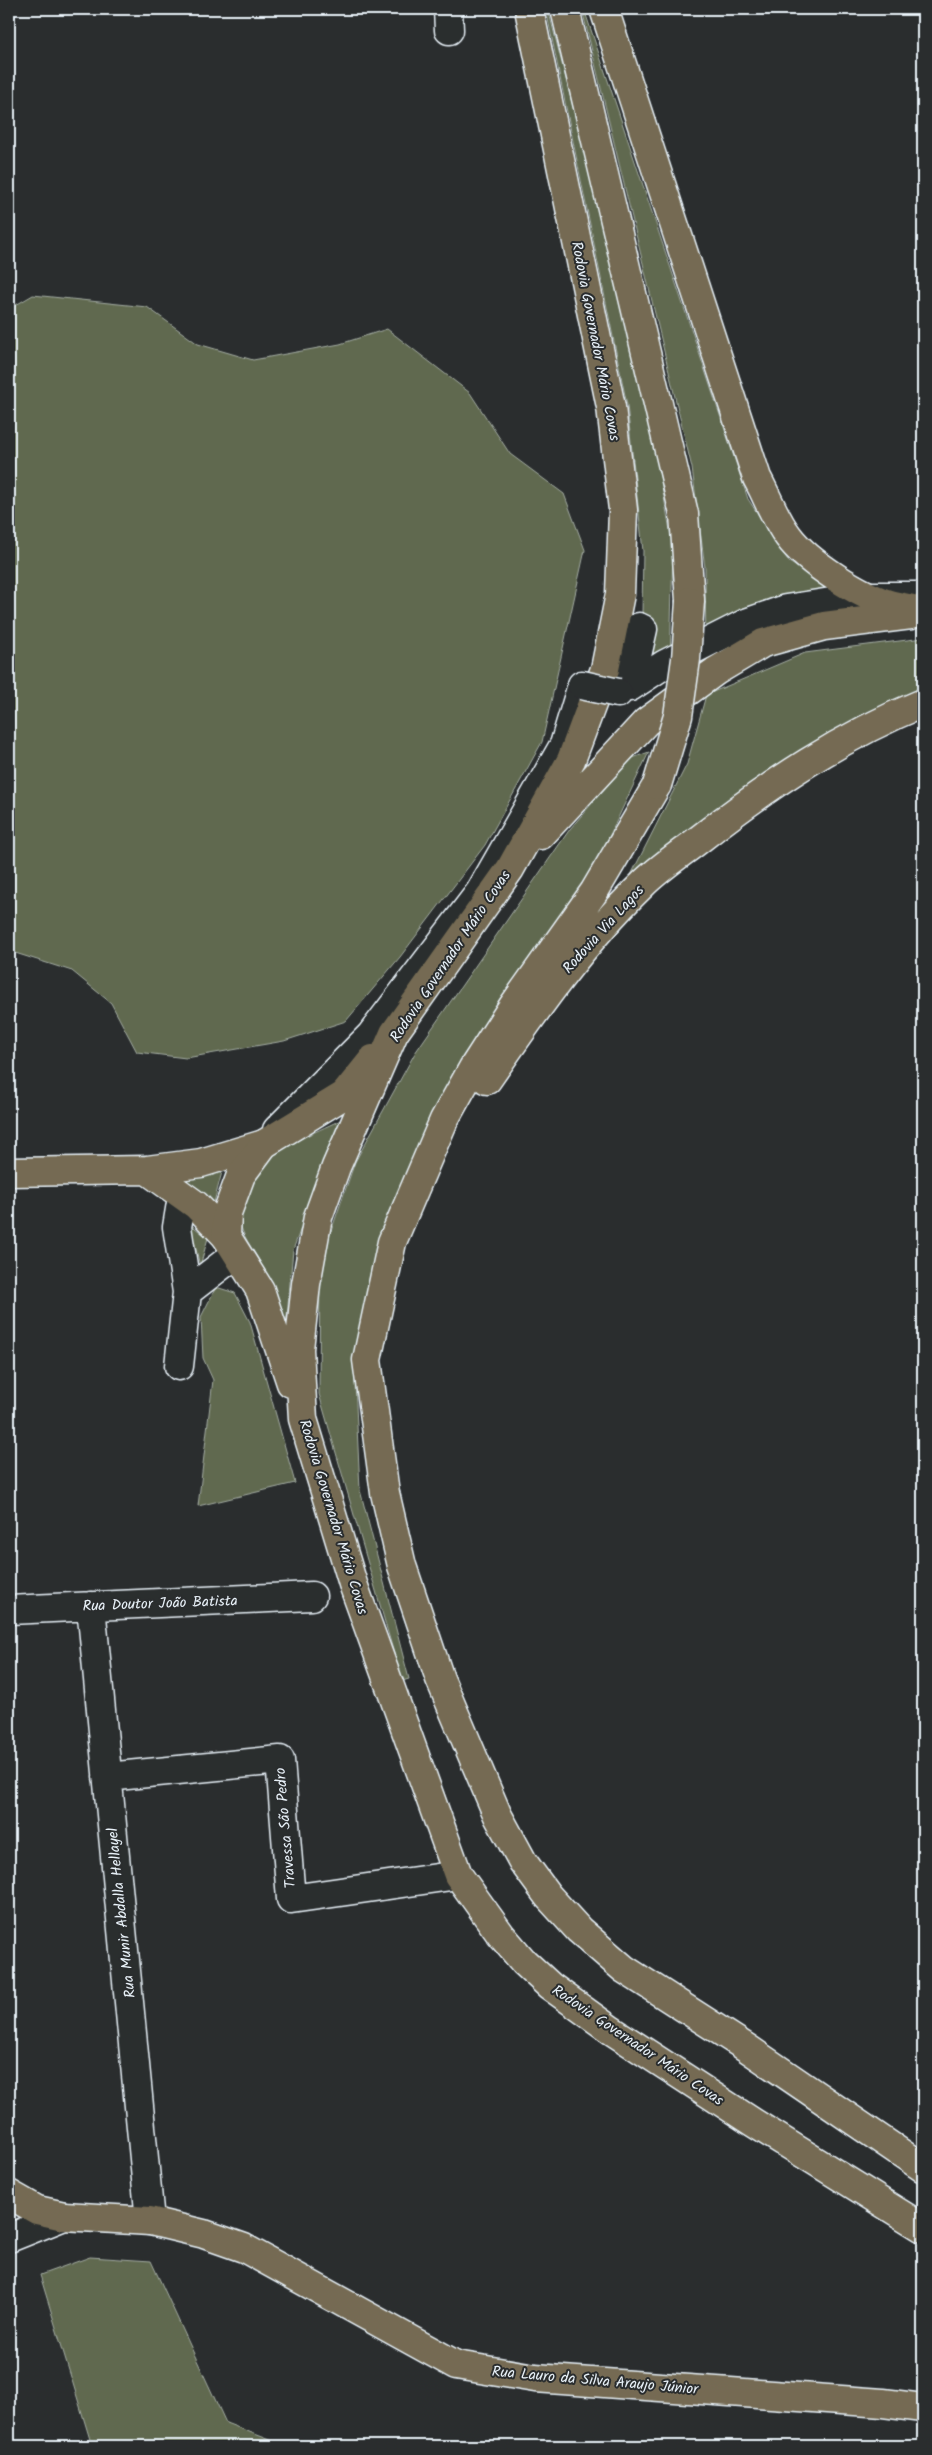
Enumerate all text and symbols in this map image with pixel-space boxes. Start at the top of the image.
street label: Rodovia Governador Mário Covas [564,239,626,444]
street label: Rodovia Governador Mário Covas [384,865,518,1047]
street label: Rodovia Via Lagos [557,879,651,980]
street label: Rodovia Governador Mário Covas [292,1417,374,1618]
street label: Rua Doutor João Batista [82,1589,238,1619]
street label: Travessa São Pedro [269,1766,303,1889]
street label: Rua Munir Abdalla Hellayel [101,1826,143,1999]
street label: Rodovia Governador Mário Covas [547,1979,729,2113]
street label: Rua Lauro da Silva Araujo Júnior [491,2360,700,2402]

